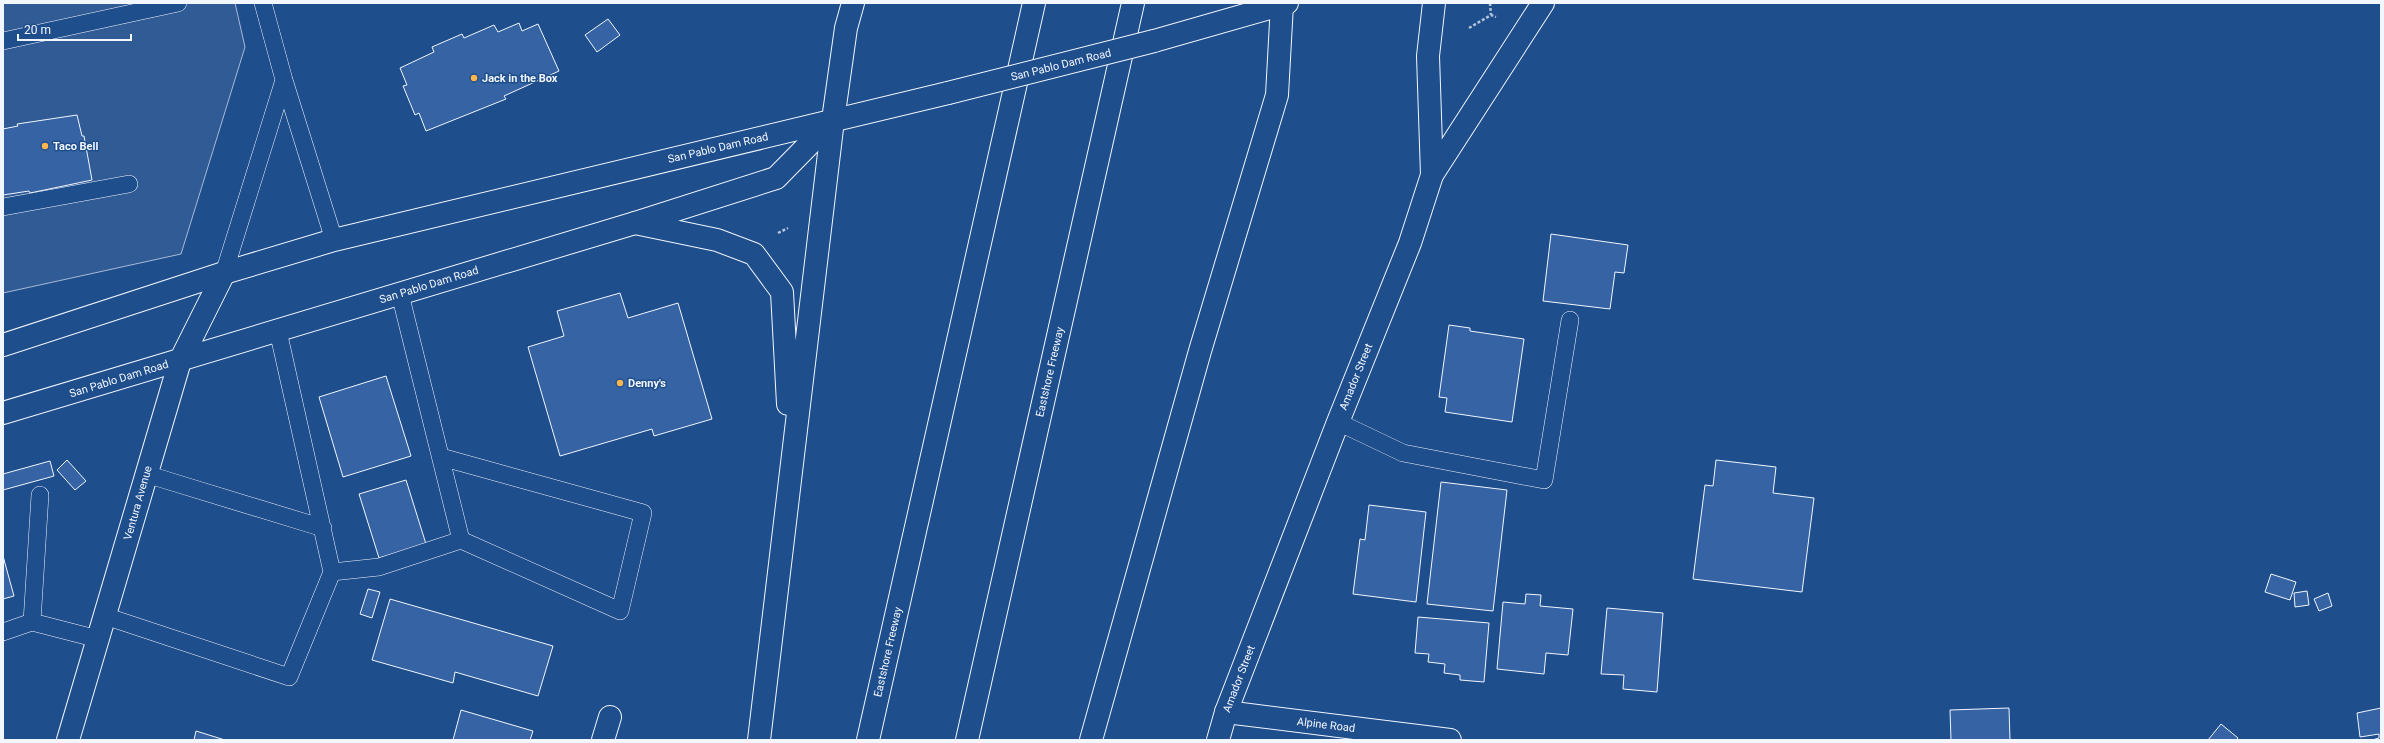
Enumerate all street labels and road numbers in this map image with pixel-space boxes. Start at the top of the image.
street label: San Pablo Dam Road [1010,46,1112,84]
street label: San Pablo Dam Road [666,130,770,166]
street label: San Pablo Dam Road [378,264,480,306]
street label: Eastshore Freeway [1033,325,1067,418]
street label: Amador Street [1337,341,1375,412]
street label: San Pablo Dam Road [68,358,170,400]
street label: Ventura Avenue [121,464,155,542]
street label: Eastshore Freeway [871,605,905,698]
street label: Amador Street [1220,643,1258,714]
street label: Alpine Road [1296,715,1356,735]

